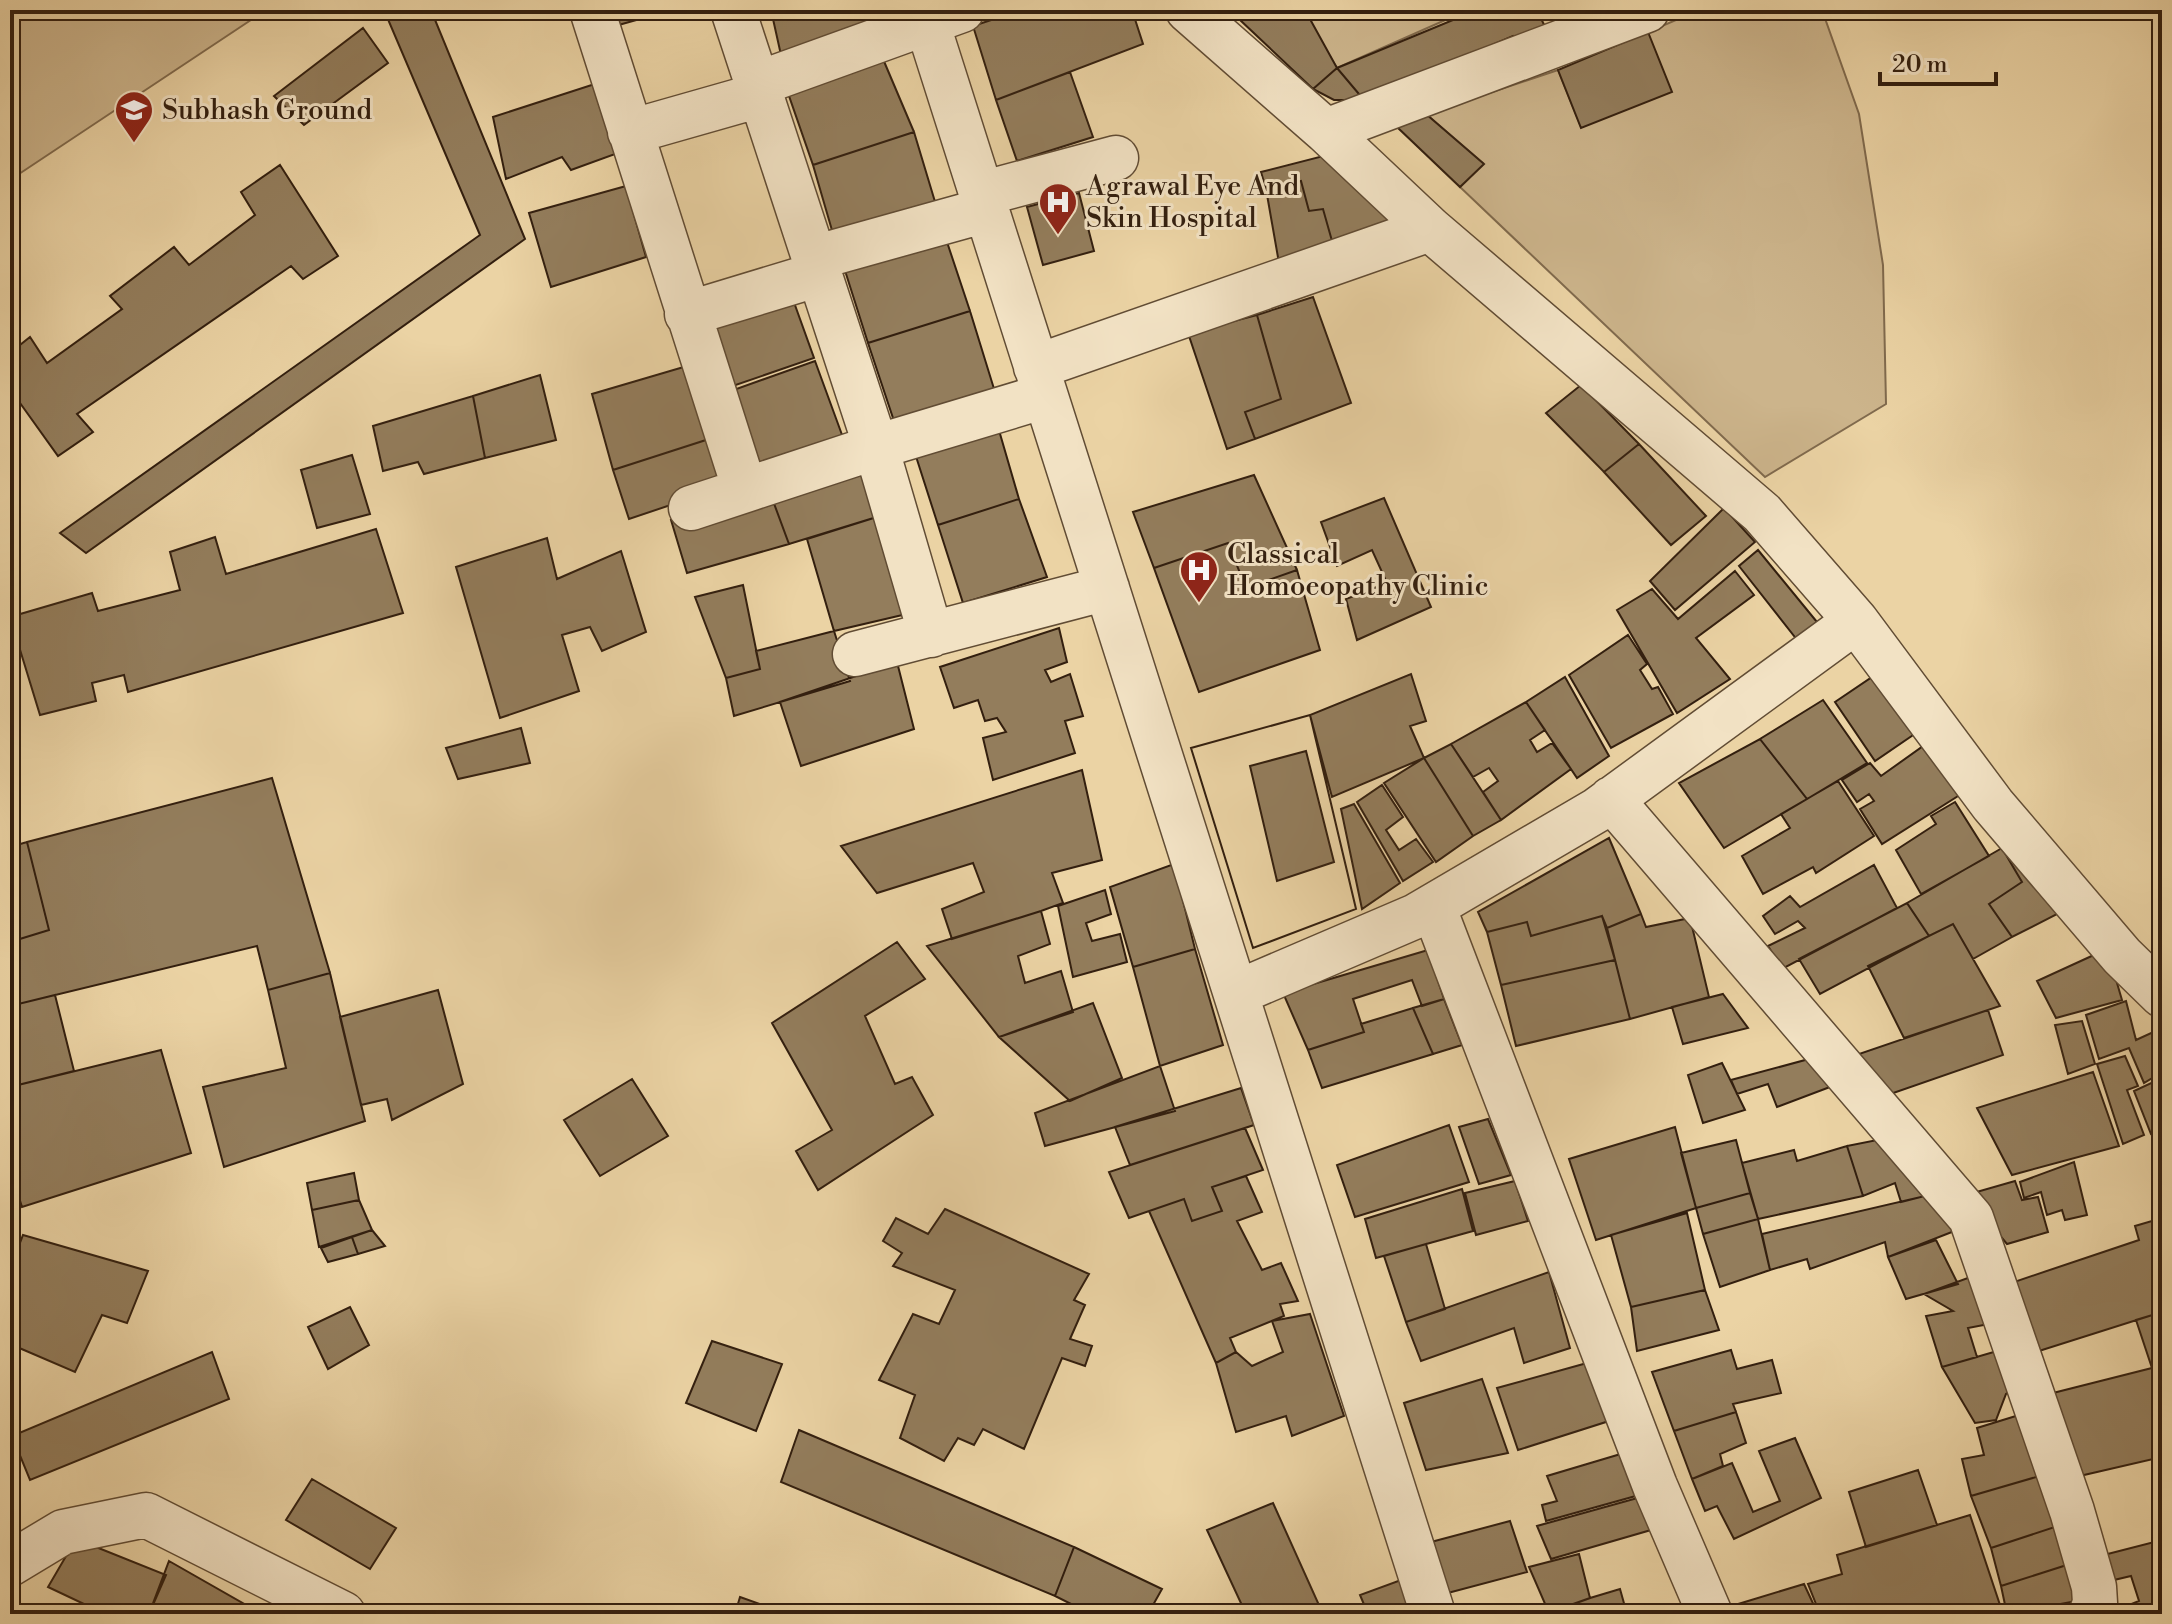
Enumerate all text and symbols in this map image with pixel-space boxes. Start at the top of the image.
scale bar [1880,36,1996,86]
text: 20 m [1892,50,1948,80]
school or university icon: Subhash Ground [113,89,155,144]
place label: Subhash Ground [162,93,372,128]
place label: Agrawal Eye And Skin Hospital [1085,169,1299,236]
hospital icon: Agrawal Eye And Skin Hospital [1037,181,1079,236]
place label: Classical Homoeopathy Clinic [1227,537,1489,604]
hospital icon: Classical Homoeopathy Clinic [1178,549,1220,604]

